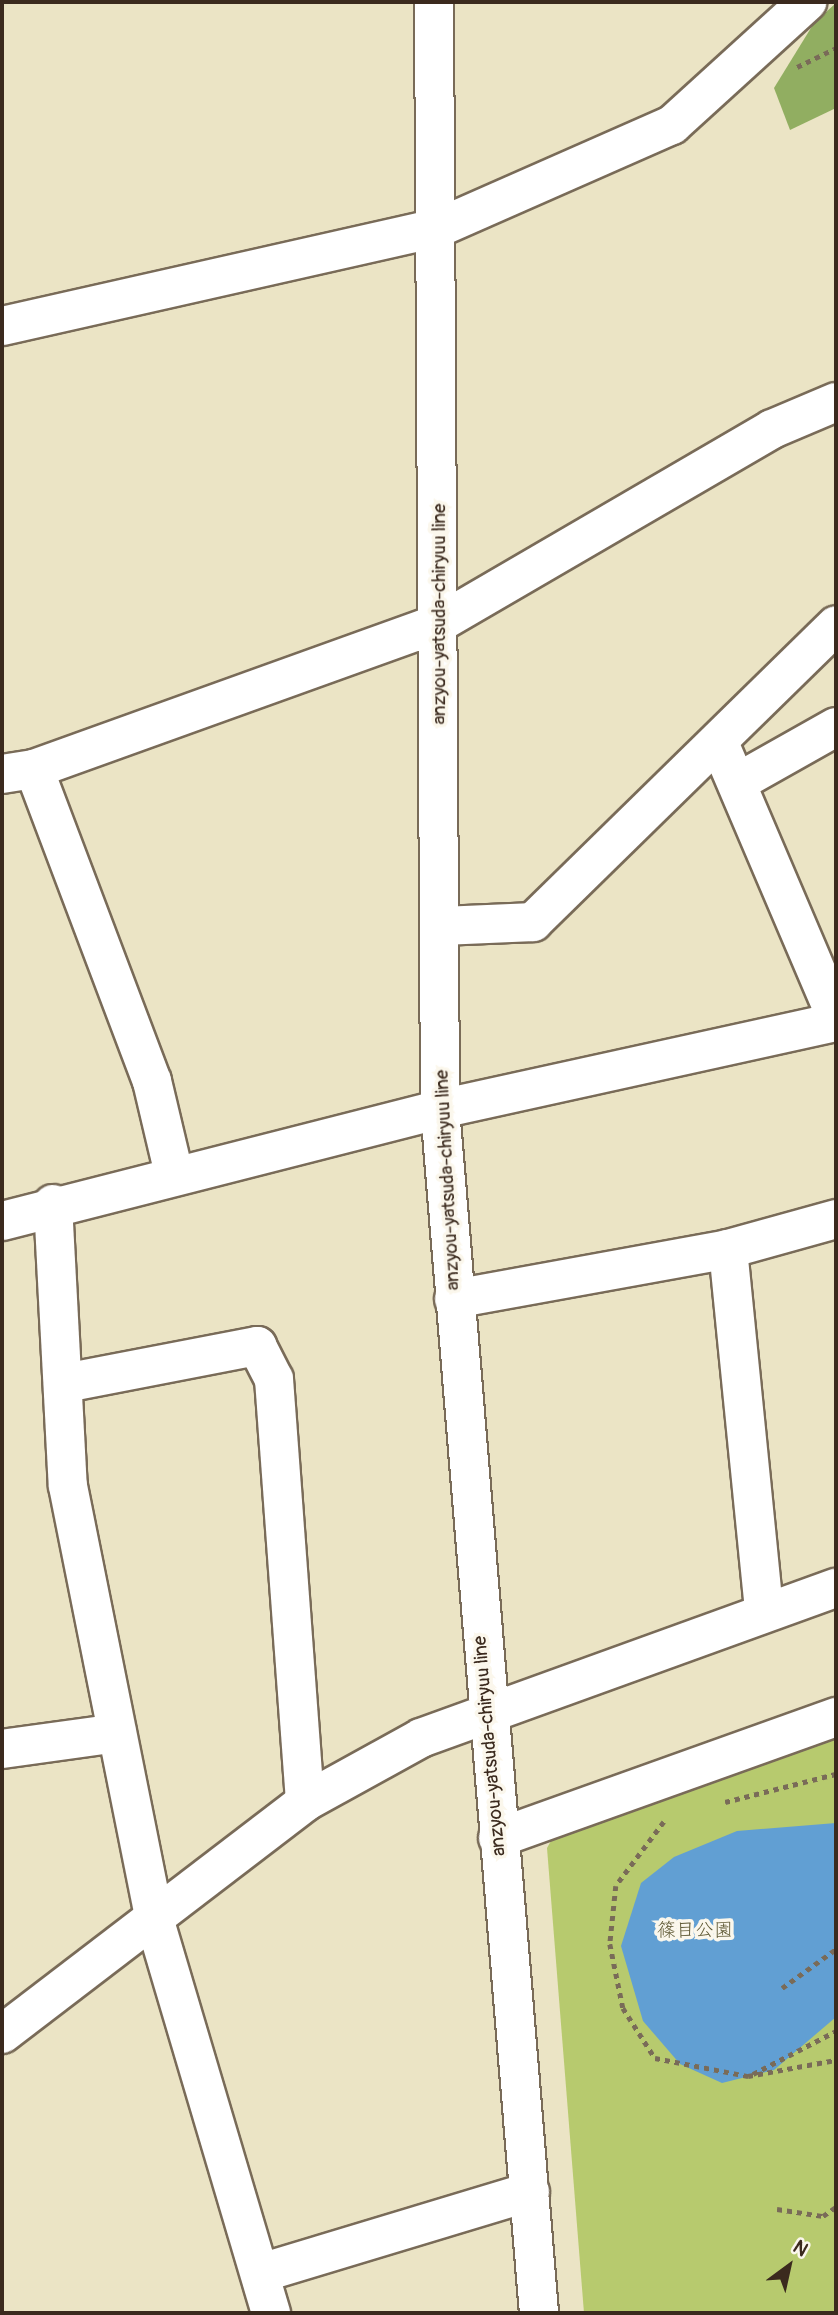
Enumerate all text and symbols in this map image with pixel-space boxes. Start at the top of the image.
street label: anzyou-yatsuda-chiryuu line [429,504,451,724]
street label: anzyou-yatsuda-chiryuu line [431,1069,465,1291]
street label: anzyou-yatsuda-chiryuu line [469,1635,511,1857]
park label: 篠目公園 [657,1920,733,1942]
north arrow [754,2231,824,2301]
text: N [789,2235,812,2262]

